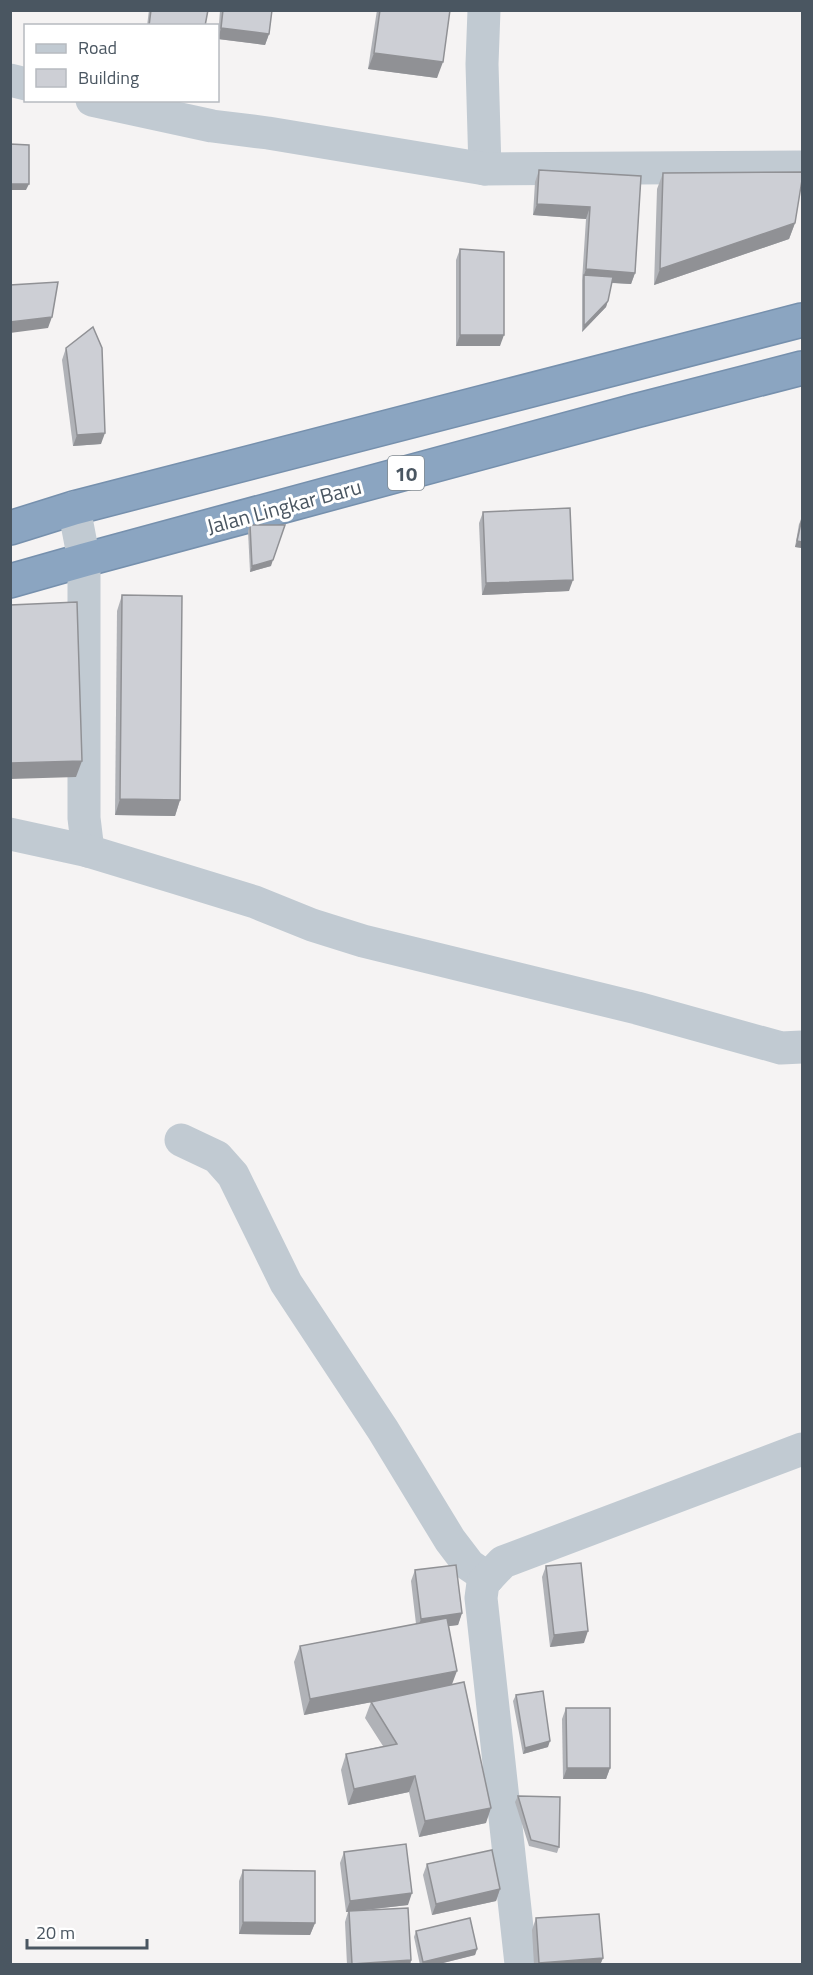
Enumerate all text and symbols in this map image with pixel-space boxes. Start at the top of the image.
legend [24,24,219,102]
text: Road [78,34,117,61]
text: Building [78,64,139,91]
road number: 10 [388,456,424,490]
street label: Jalan Lingkar Baru [203,470,365,542]
scale bar [27,1912,147,1950]
text: 20 m [36,1919,75,1946]

